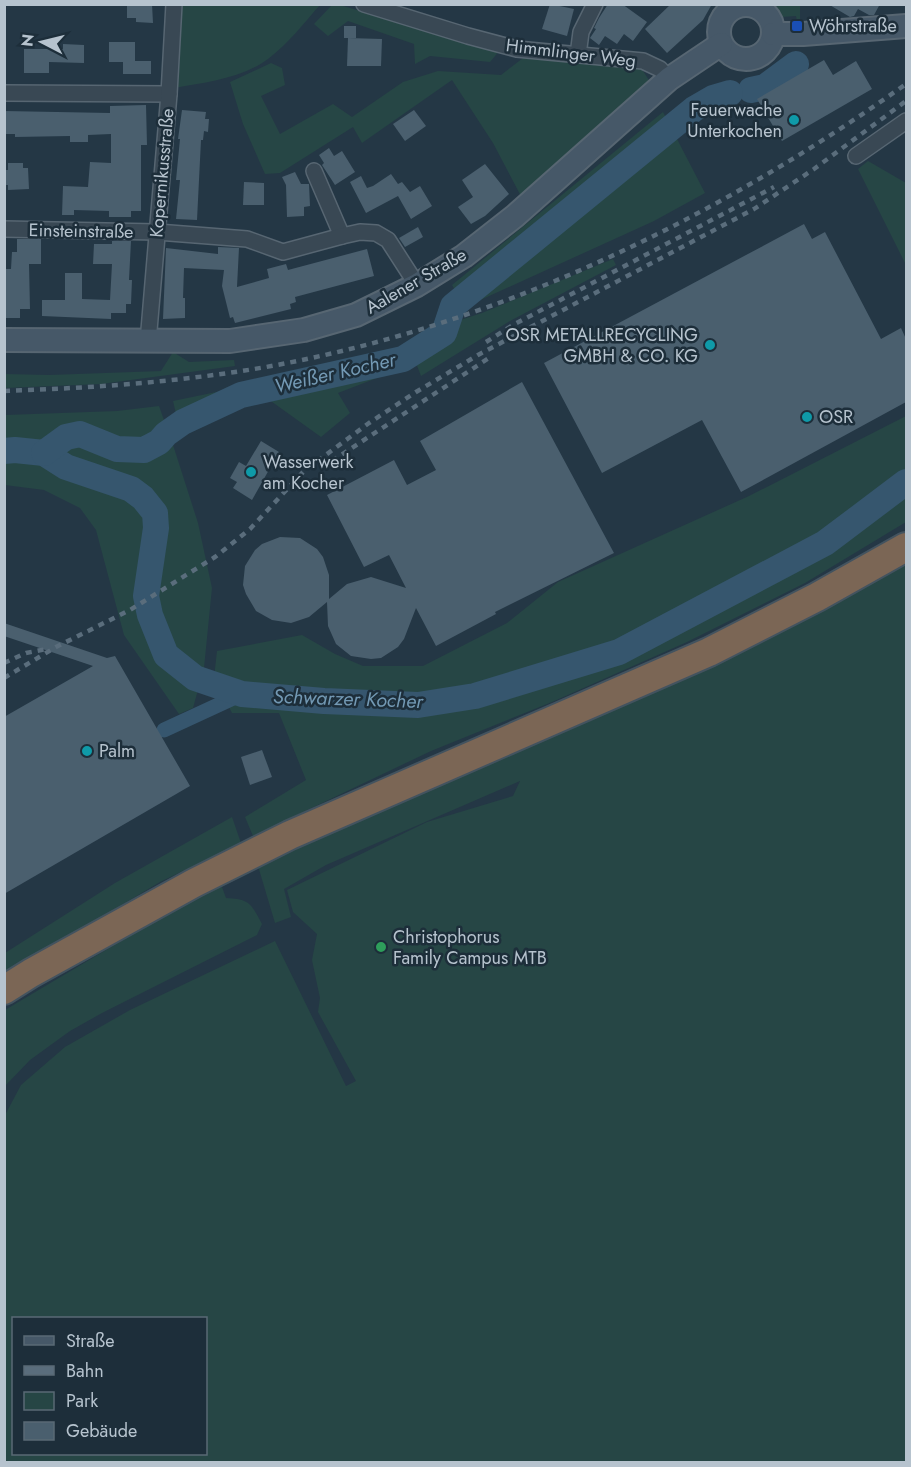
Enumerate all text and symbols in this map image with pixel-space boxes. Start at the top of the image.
north arrow [12,12,72,72]
place label: Wöhrstraße [809,13,897,39]
marker: Wöhrstraße [790,19,804,33]
street label: Himmlinger Weg [504,32,638,74]
text: N [15,33,40,48]
place label: Feuerwache Unterkochen [687,97,782,144]
street label: Kopernikusstraße [143,107,181,239]
marker: Feuerwache Unterkochen [787,113,801,127]
street label: Einsteinstraße [28,217,134,245]
street label: Aalener Straße [361,242,471,320]
place label: OSR METALLRECYCLING GMBH & CO. KG [506,322,698,369]
marker: OSR METALLRECYCLING GMBH & CO. KG [703,338,717,352]
water label: Weißer Kocher [271,345,400,401]
place label: OSR [819,404,853,430]
marker: OSR [800,410,814,424]
place label: Wasserwerk am Kocher [263,449,354,496]
marker: Wasserwerk am Kocher [244,465,258,479]
water label: Schwarzer Kocher [273,682,425,716]
place label: Palm [99,738,135,764]
marker: Palm [80,744,94,758]
place label: Christophorus Family Campus MTB [393,924,547,971]
marker: Christophorus Family Campus MTB [374,940,388,954]
legend [12,1317,207,1455]
text: Straße [66,1328,114,1354]
text: Bahn [66,1358,104,1384]
text: Park [66,1388,98,1414]
text: Gebäude [66,1418,137,1444]

